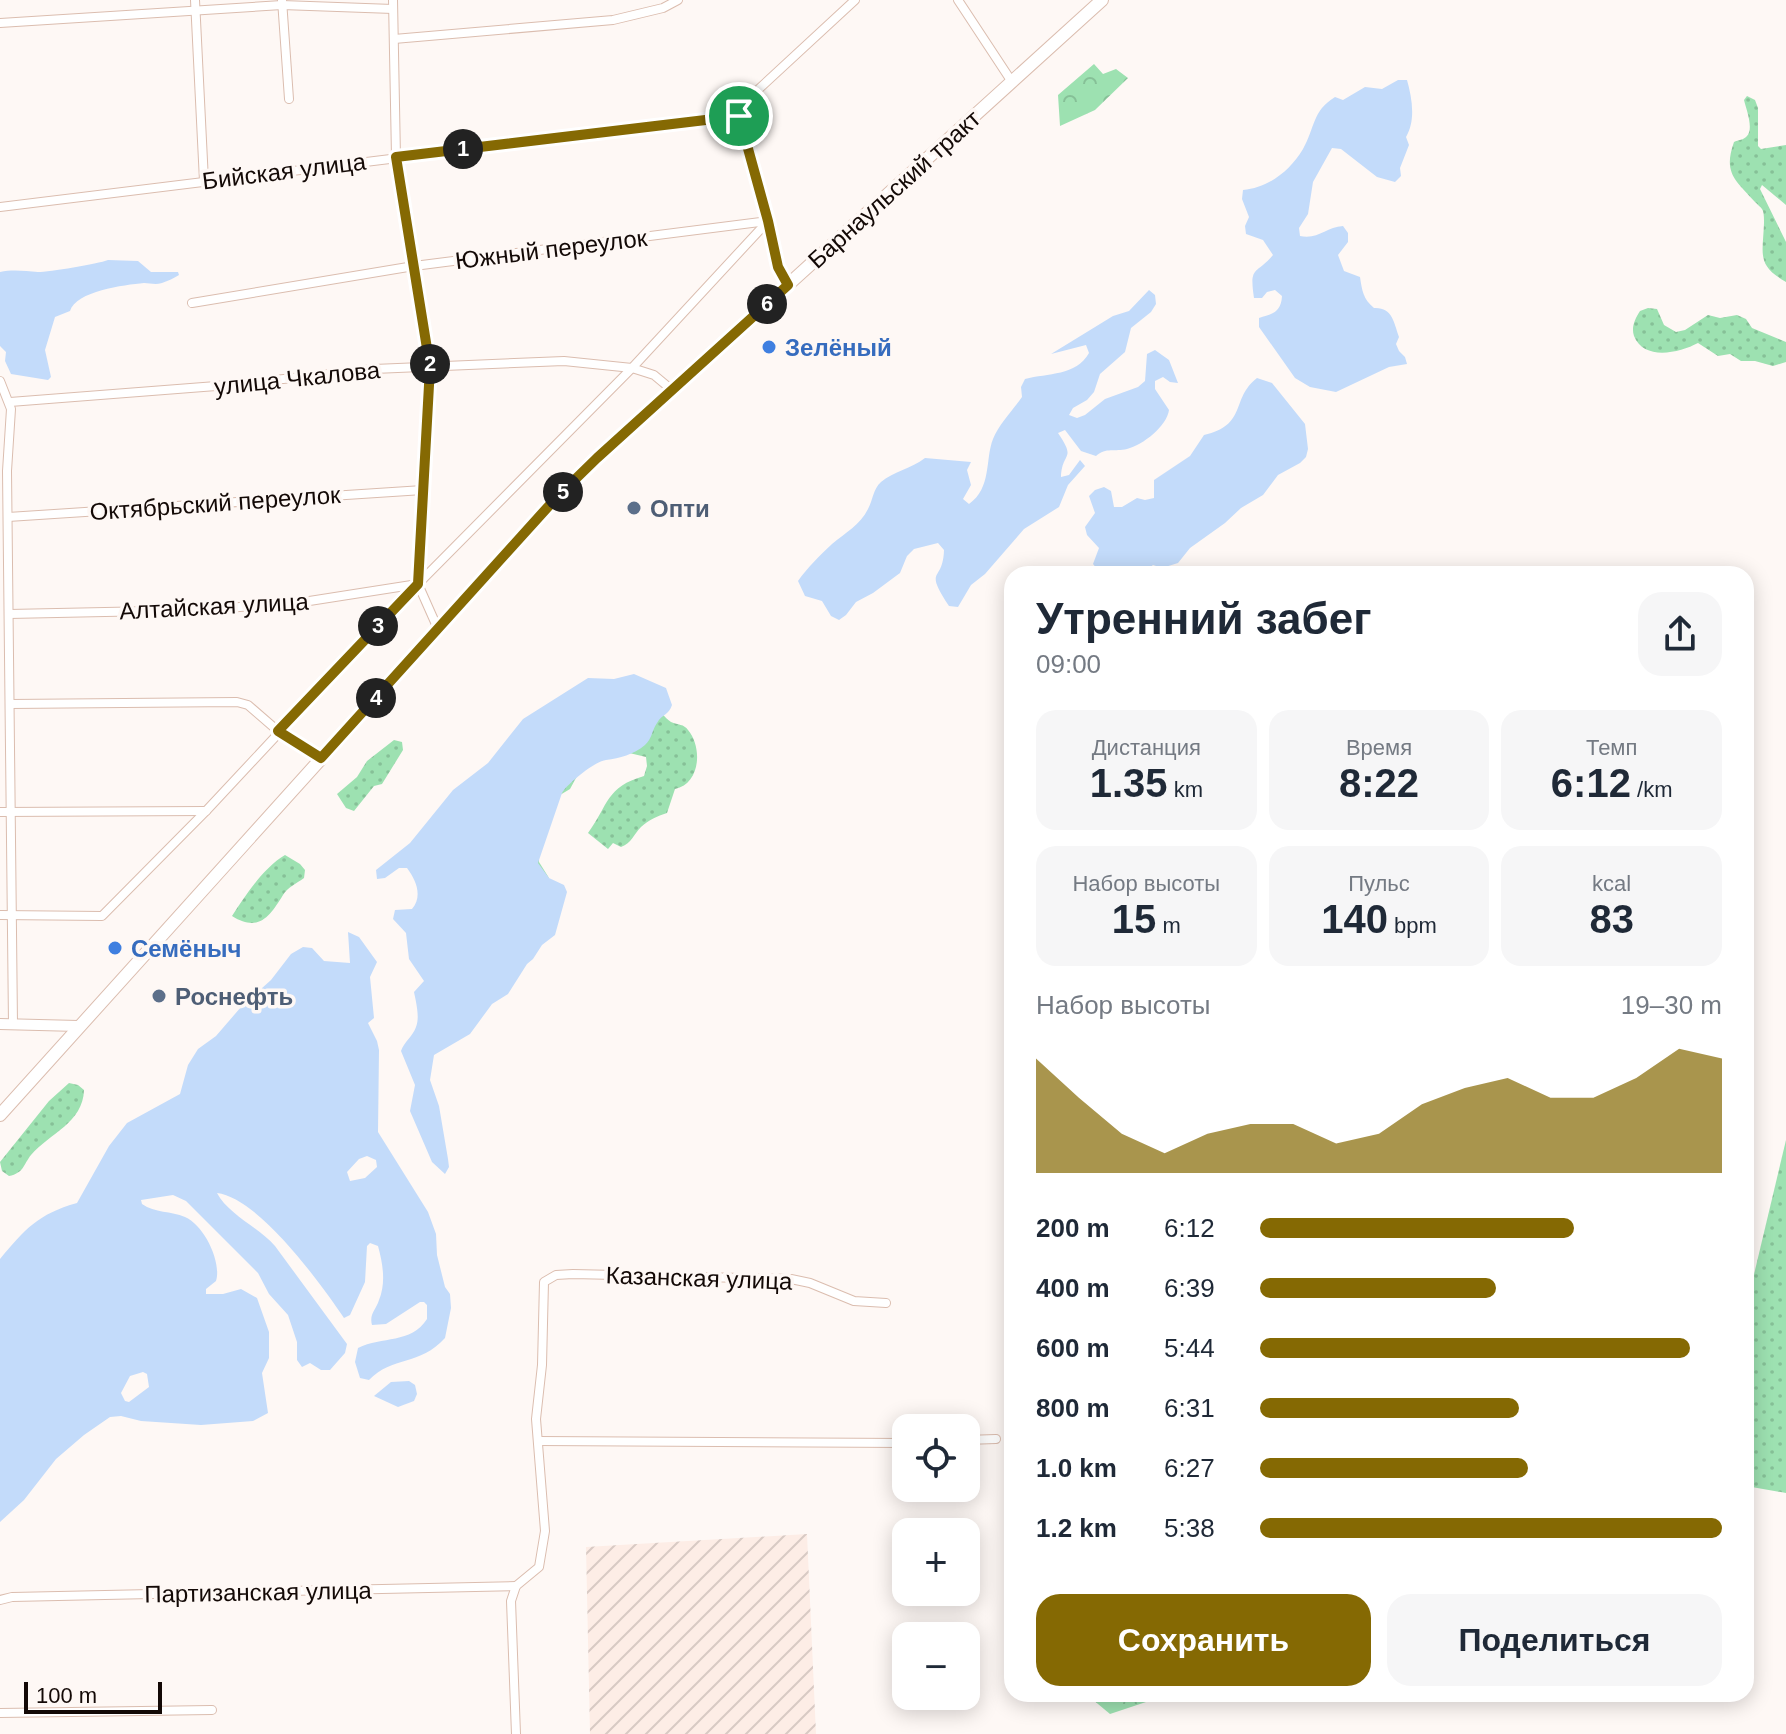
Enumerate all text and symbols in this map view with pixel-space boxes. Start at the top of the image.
pin [705,82,773,150]
icon: arrive [717,94,761,138]
street label: Барнаульский тракт [802,105,986,273]
pin: 1 [443,129,483,169]
text: 1 [457,136,469,161]
street label: Бийская улица [201,147,368,194]
street label: Южный переулок [453,224,649,274]
pin: 6 [747,284,787,324]
text: 6 [761,291,773,316]
place label: Зелёный [785,334,892,361]
marker: Зелёный [760,338,778,356]
pin: 2 [410,344,450,384]
text: 2 [424,351,436,376]
street label: улица Чкалова [213,356,382,400]
pin: 5 [543,472,583,512]
text: 5 [557,479,569,504]
street label: Октябрьский переулок [89,481,342,525]
place label: Опти [650,495,710,522]
marker: Опти [625,499,643,517]
street label: Алтайская улица [119,588,310,624]
button: share [1638,592,1722,676]
text: Утренний забег [1036,594,1371,643]
pin: 3 [358,606,398,646]
text: 3 [372,613,384,638]
text: 09:00 [1036,649,1101,679]
pin: 4 [356,678,396,718]
text: 4 [370,685,382,710]
text: Дистанция [1092,735,1201,760]
text: Время [1346,735,1412,760]
text: Темп [1586,735,1637,760]
text: 1.35 [1090,761,1168,805]
text: 8:22 [1339,761,1419,805]
text: 6:12 [1551,761,1631,805]
text: km [1168,777,1203,802]
text: /km [1631,777,1672,802]
text: Набор высоты [1072,871,1220,896]
text: Пульс [1348,871,1410,896]
text: kcal [1592,871,1631,896]
text: 15 [1112,897,1156,941]
text: 140 [1321,897,1388,941]
text: 83 [1589,897,1634,941]
text: m [1156,913,1181,938]
text: bpm [1388,913,1437,938]
place label: Семёныч [131,935,241,962]
marker: Семёныч [106,939,124,957]
place label: Роснефть [175,983,293,1010]
marker: Роснефть [150,987,168,1005]
text: Набор высоты [1036,990,1211,1020]
text: 19–30 m [1621,990,1722,1020]
text: 200 m [1036,1213,1110,1243]
text: 6:12 [1164,1213,1215,1243]
street label: Казанская улица [605,1261,793,1295]
text: 400 m [1036,1273,1110,1303]
text: 6:39 [1164,1273,1215,1303]
text: 600 m [1036,1333,1110,1363]
text: 5:44 [1164,1333,1215,1363]
text: 800 m [1036,1393,1110,1423]
text: 6:31 [1164,1393,1215,1423]
map controls [892,1414,980,1710]
button: locate [892,1414,980,1502]
text: 1.0 km [1036,1453,1117,1483]
text: 6:27 [1164,1453,1215,1483]
text: 1.2 km [1036,1513,1117,1543]
text: 5:38 [1164,1513,1215,1543]
button: + [892,1518,980,1606]
street label: Партизанская улица [144,1577,373,1607]
button: Сохранить [1036,1594,1371,1686]
button: Поделиться [1387,1594,1722,1686]
button: − [892,1622,980,1710]
scale bar [24,1678,162,1714]
text: 100 m [36,1683,97,1708]

